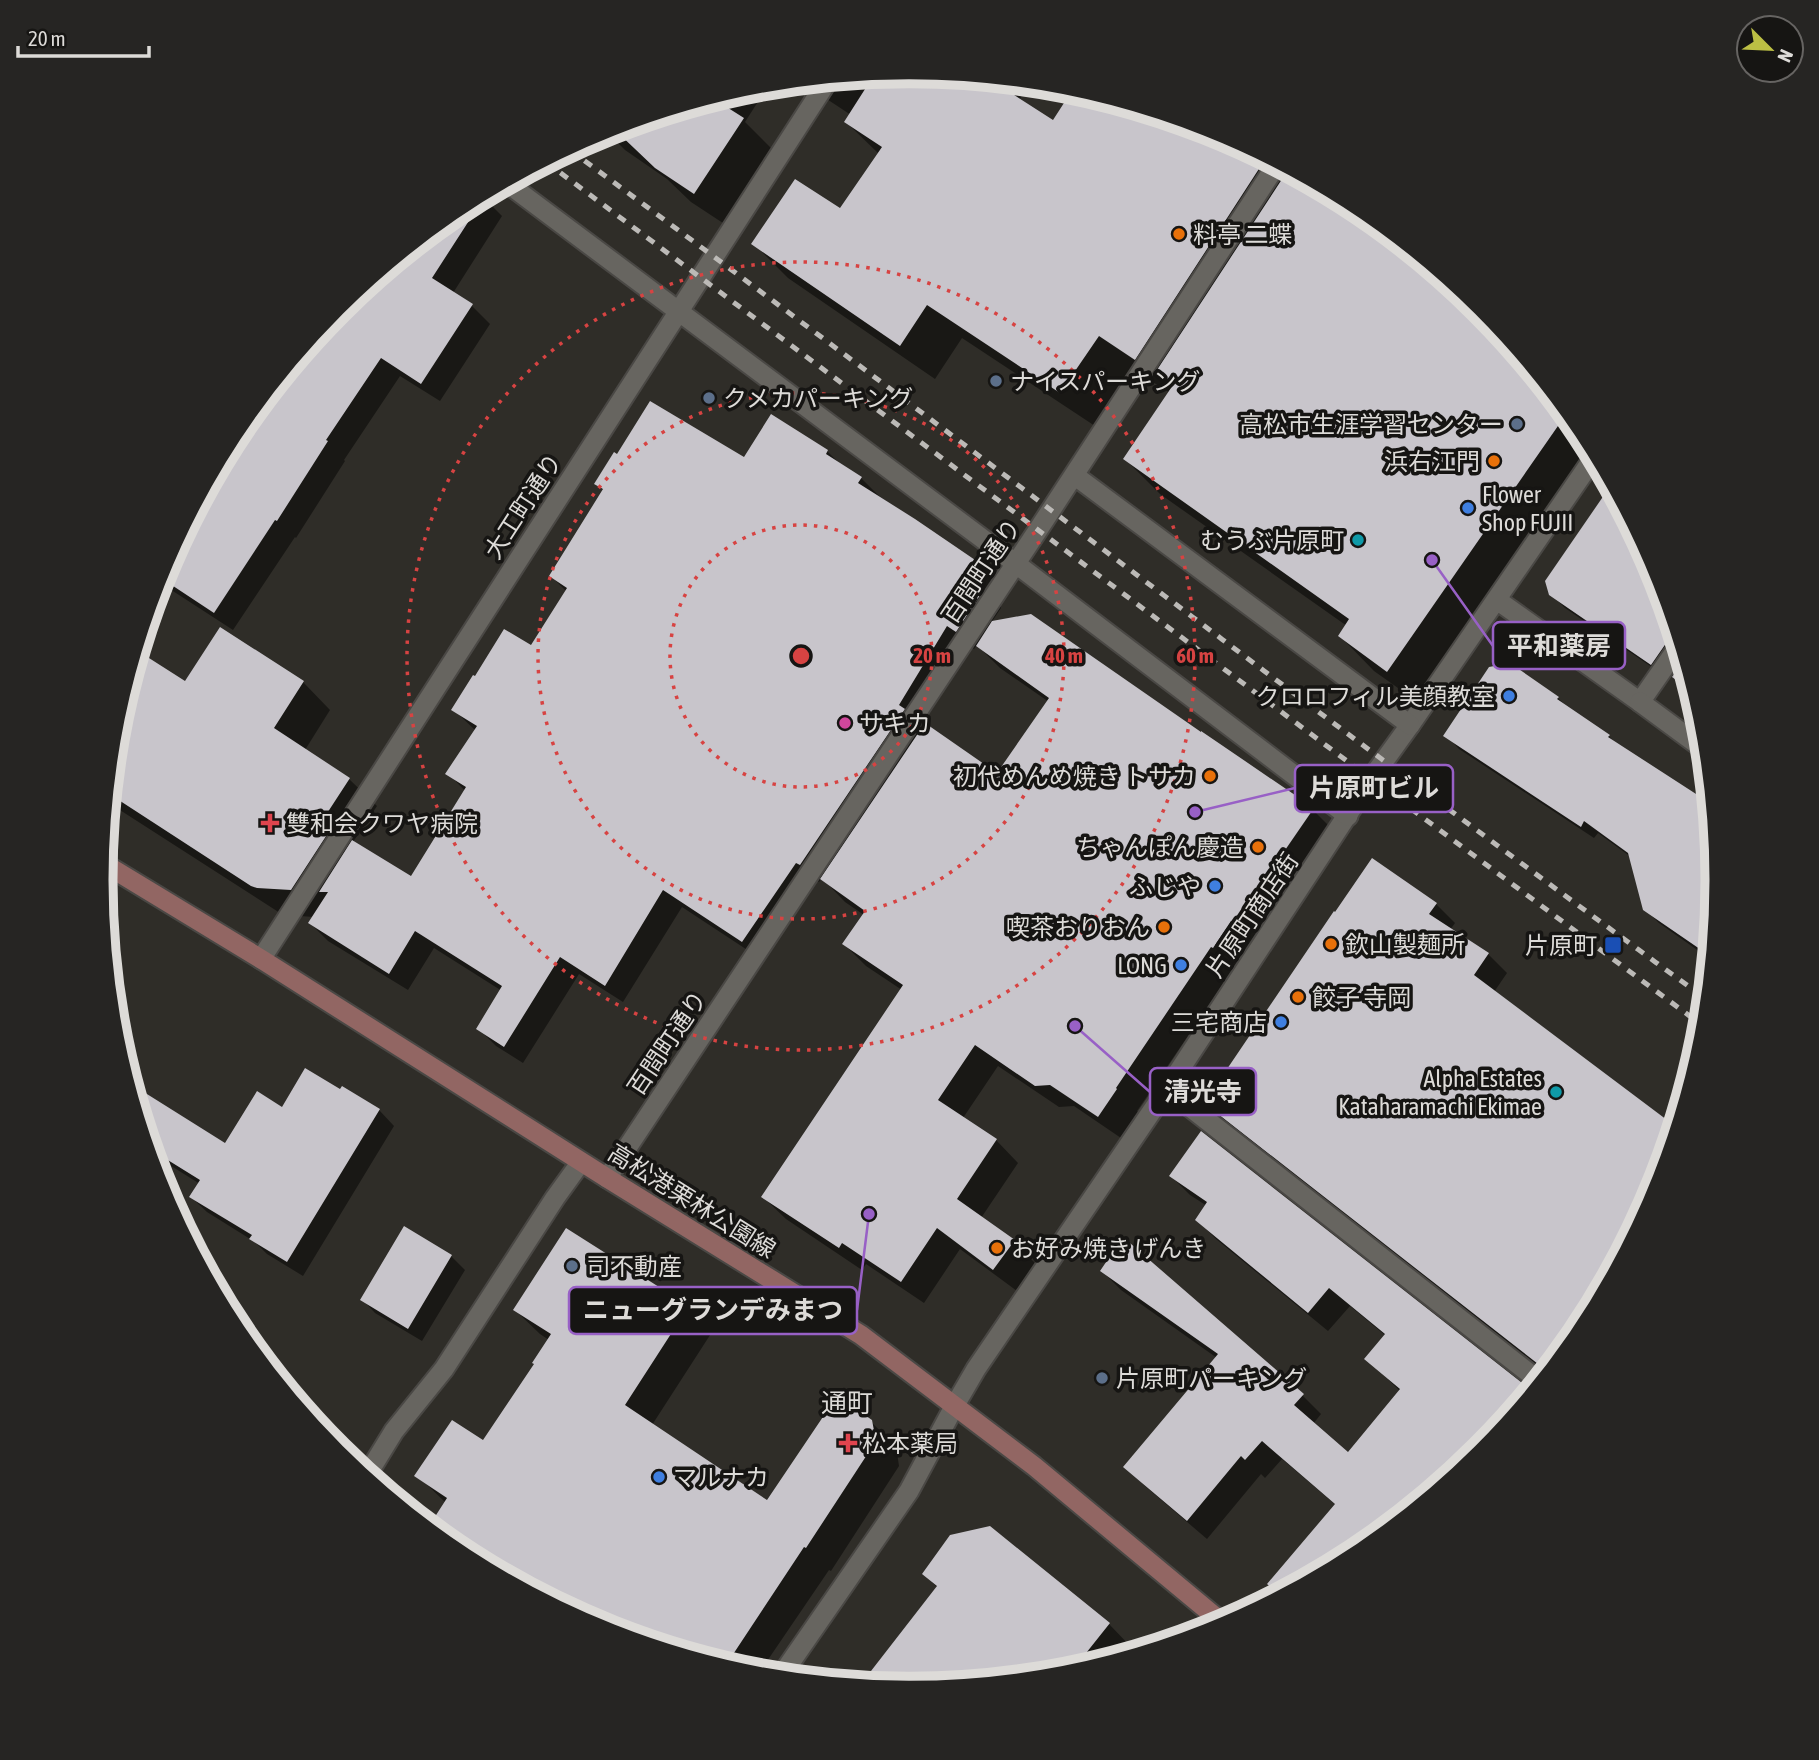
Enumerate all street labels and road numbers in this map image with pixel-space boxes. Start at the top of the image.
street label: 大工町通り [479,448,567,564]
street label: 百間町通り [936,514,1026,628]
street label: 片原町商店街 [1201,848,1303,982]
street label: 百間町通り [622,986,712,1100]
street label: 高松港栗林公園線 [603,1139,781,1263]

